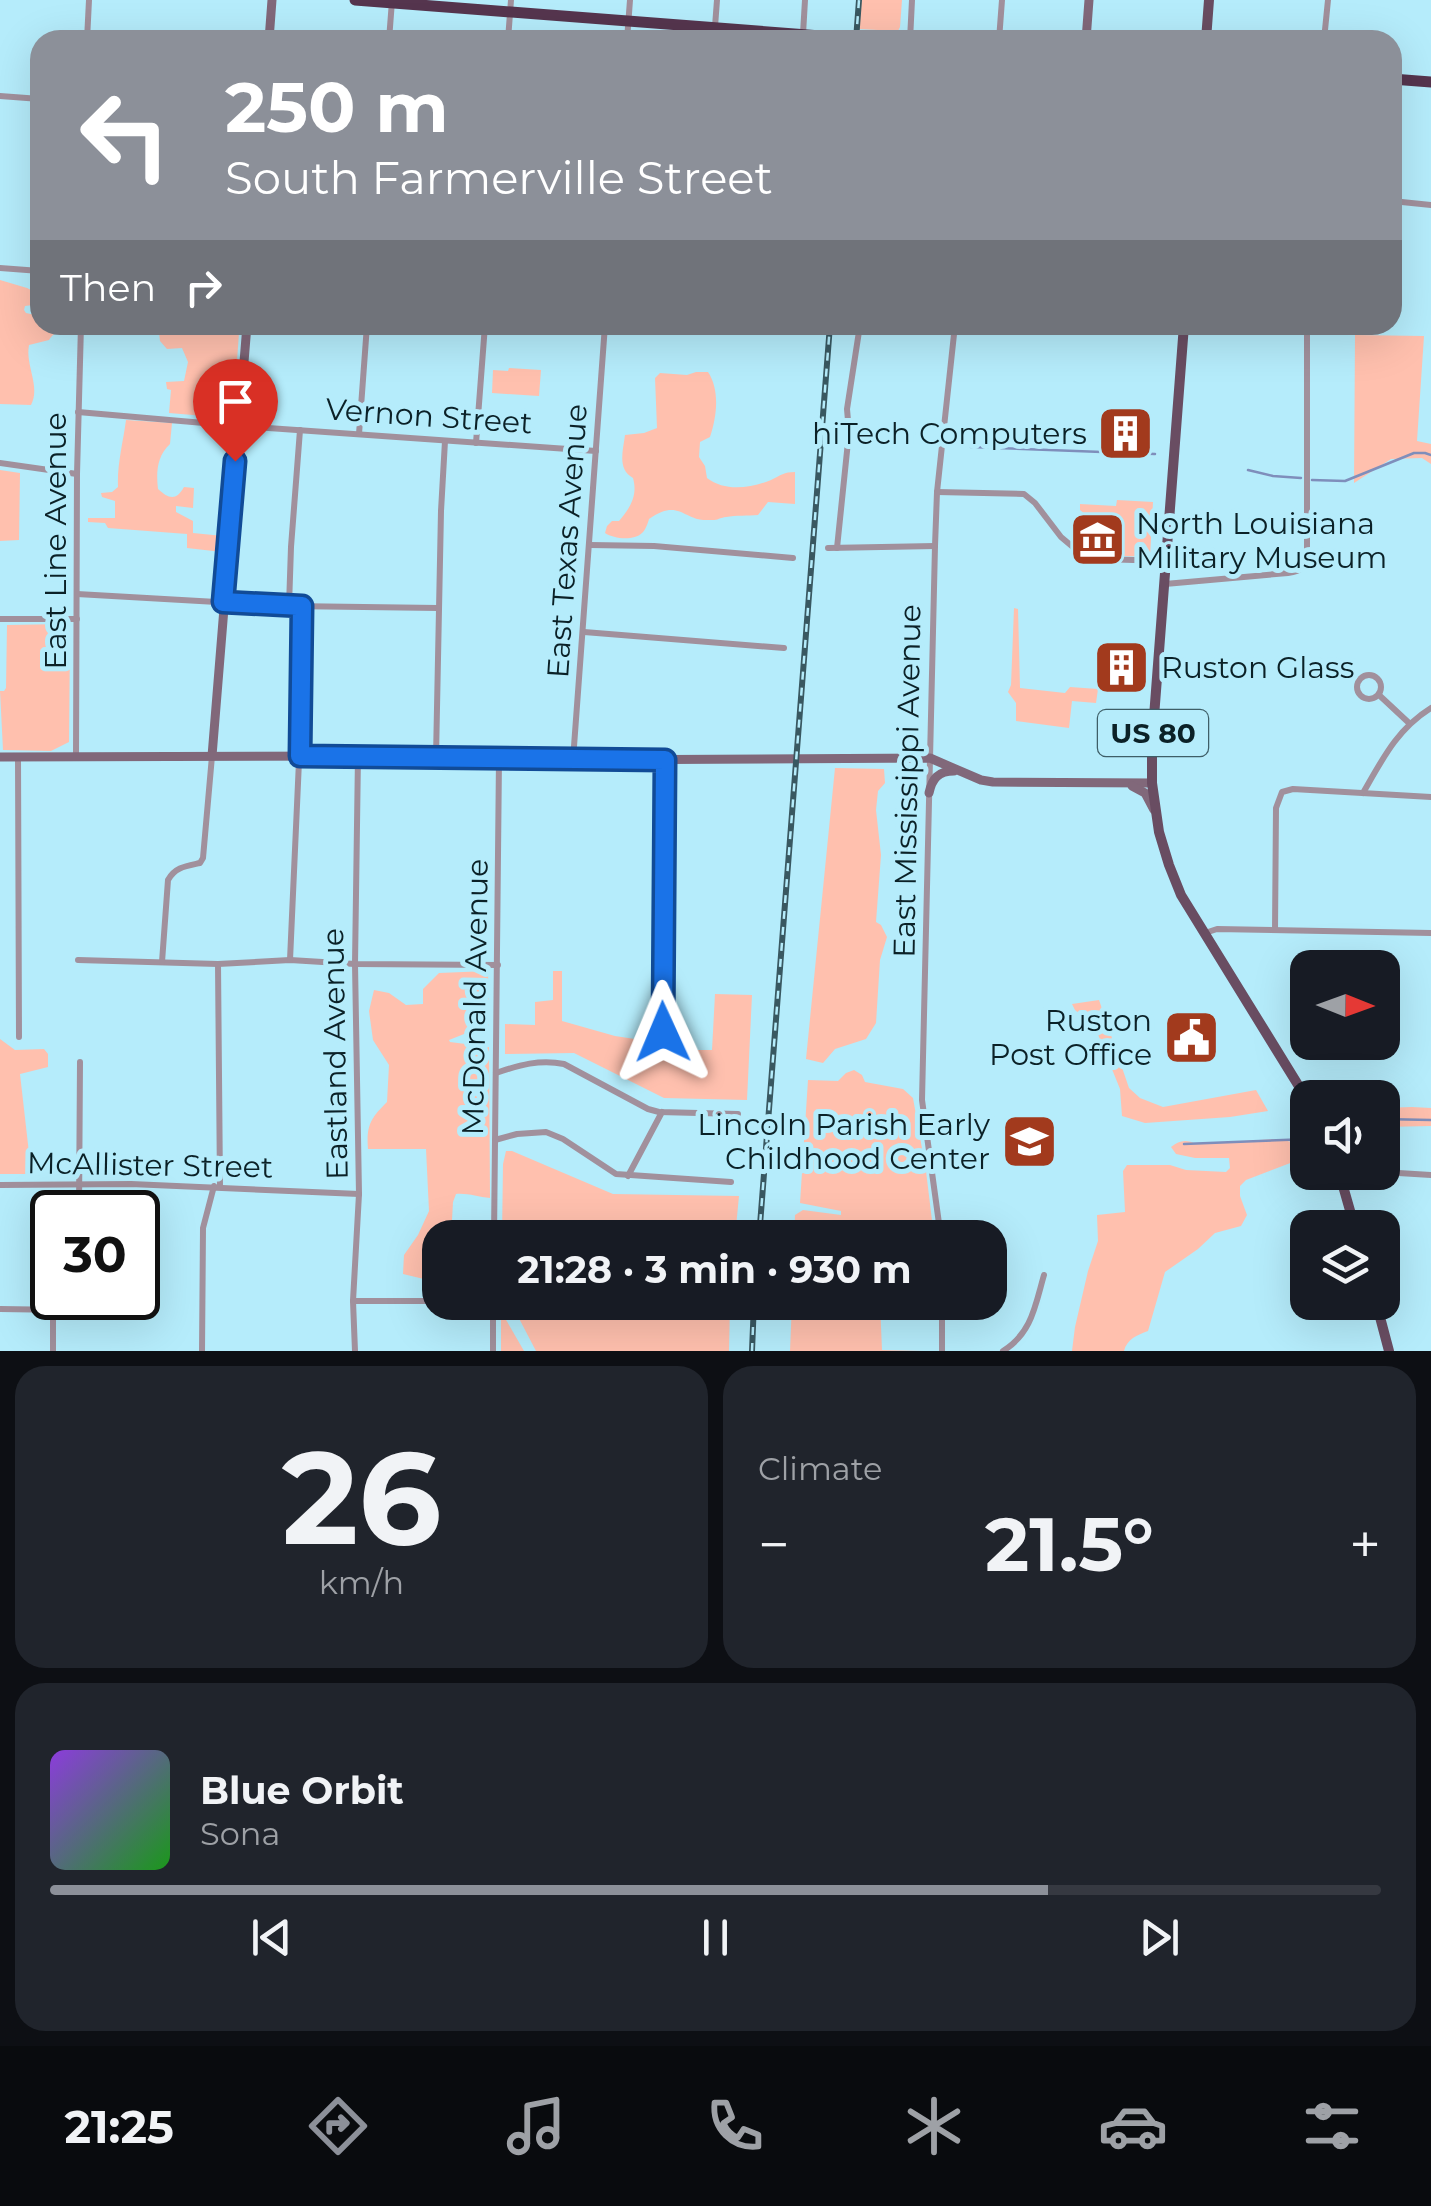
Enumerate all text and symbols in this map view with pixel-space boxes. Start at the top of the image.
text: 250 m [225,64,449,150]
icon: left [60,70,190,200]
text: South Farmerville Street [225,150,773,205]
icon: right [176,260,231,315]
text: Then [60,264,156,311]
pin [193,359,278,462]
icon: arrive [208,374,263,429]
street label: Vernon Street [324,390,534,442]
street label: East Texas Avenue [539,403,595,679]
building icon: hiTech Computers [1096,403,1156,463]
street label: East Line Avenue [37,412,74,670]
place label: hiTech Computers [812,415,1087,452]
place label: North Louisiana Military Museum [1136,505,1387,576]
museum icon: North Louisiana Military Museum [1067,510,1127,570]
street label: East Mississippi Avenue [885,604,929,958]
building icon: Ruston Glass [1092,637,1152,697]
place label: Ruston Glass [1161,649,1354,686]
road number: US 80 [1098,710,1208,756]
street label: McDonald Avenue [454,858,496,1136]
street label: Eastland Avenue [314,928,356,1180]
north arrow [1290,950,1400,1060]
map controls [1290,950,1400,1320]
position arrow [611,980,715,1084]
place label: Ruston Post Office [989,1002,1152,1073]
public building icon: Ruston Post Office [1161,1007,1221,1067]
button: sound [1290,1080,1400,1190]
place label: Lincoln Parish Early Childhood Center [697,1106,991,1177]
school or university icon: Lincoln Parish Early Childhood Center [999,1111,1059,1171]
street label: McAllister Street [27,1144,273,1186]
speed limit sign: 30 [30,1190,160,1320]
button: layers [1290,1210,1400,1320]
text: 21:28 · 3 min · 930 m [517,1246,912,1293]
text: 26 [282,1418,441,1577]
text: Climate [758,1449,882,1488]
text: 21.5° [985,1498,1154,1590]
text: − [758,1511,790,1578]
text: + [1349,1511,1381,1578]
text: km/h [319,1563,404,1602]
text: Blue Orbit [200,1767,404,1814]
text: Sona [200,1814,280,1853]
icon: previous [244,1910,299,1965]
icon: pause [688,1910,743,1965]
icon: next [1132,1910,1187,1965]
icon: directions [303,2091,373,2161]
icon: music [501,2091,571,2161]
icon: phone [700,2091,770,2161]
icon: climate [899,2091,969,2161]
icon: car [1098,2091,1168,2161]
icon: filters [1297,2091,1367,2161]
text: 21:25 [64,2099,174,2154]

